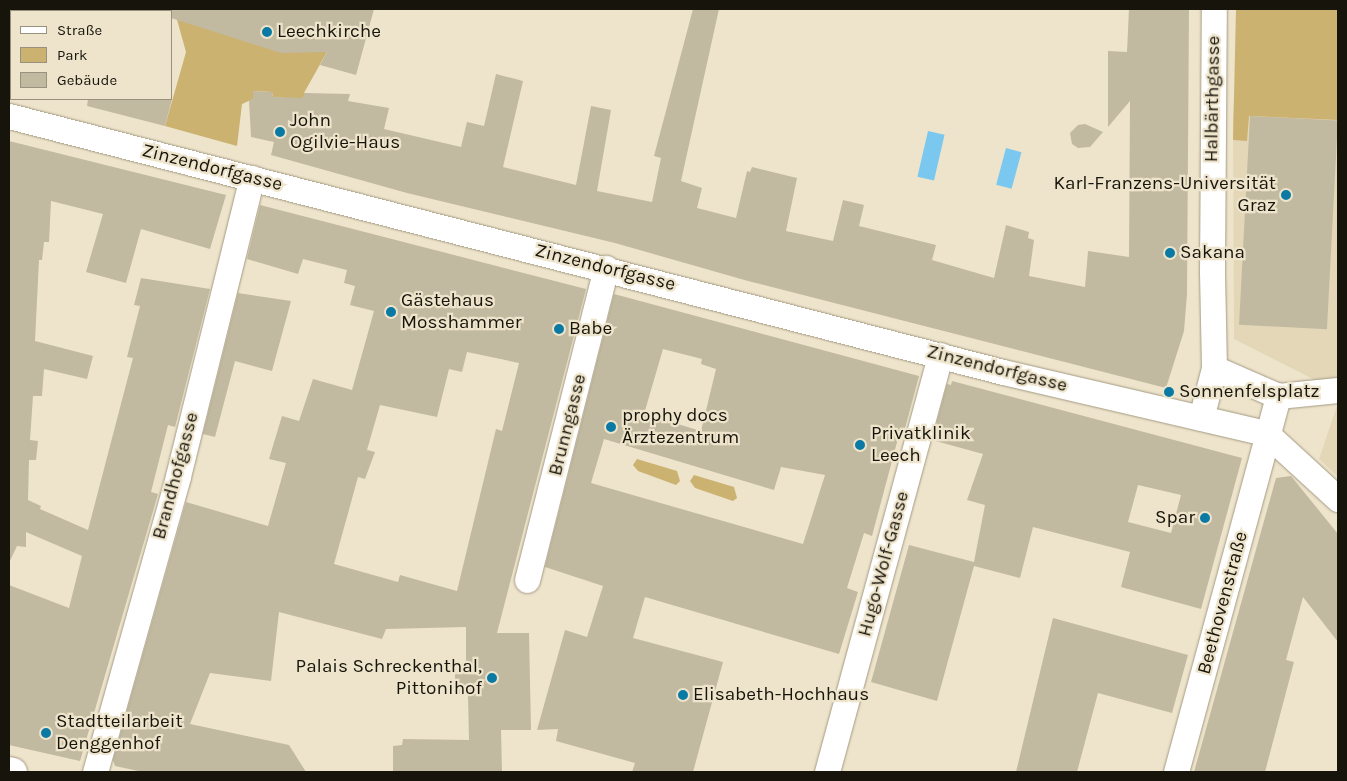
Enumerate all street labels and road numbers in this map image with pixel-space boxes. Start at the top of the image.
street label: Halbärthgasse [1200,36,1226,162]
street label: Zinzendorfgasse [139,140,285,196]
street label: Zinzendorfgasse [532,240,678,296]
street label: Zinzendorfgasse [924,341,1070,397]
street label: Brunngasse [544,372,592,478]
street label: Brandhofgasse [148,410,204,542]
street label: Hugo-Wolf-Gasse [854,489,914,639]
street label: Beethovenstraße [1193,529,1253,677]

